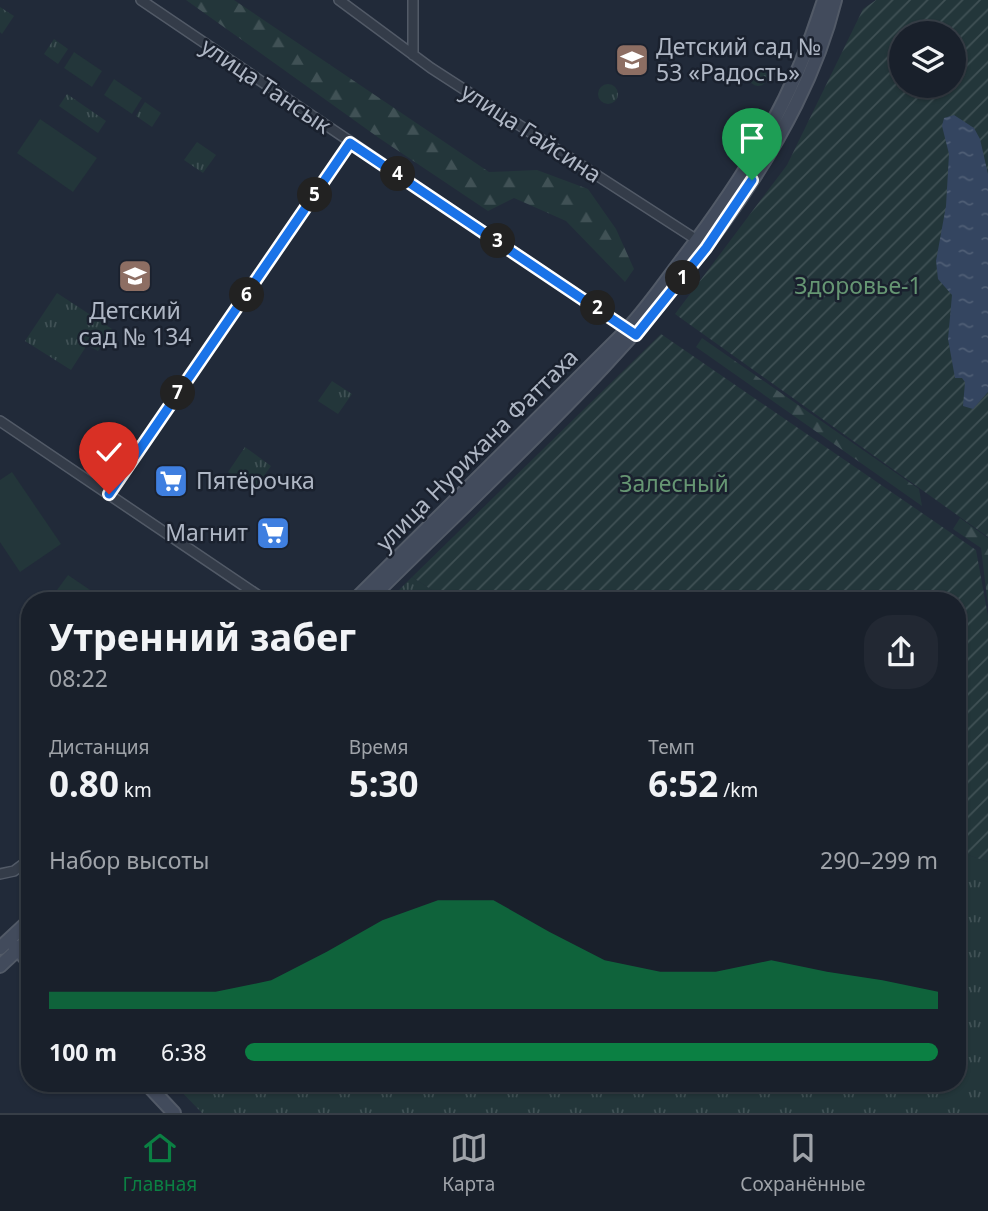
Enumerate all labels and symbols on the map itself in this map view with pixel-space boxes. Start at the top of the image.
street label: улица Тансык [195,30,339,141]
place label: Детский сад № 53 «Радость» [656,30,821,88]
school or university icon: Детский сад № 53 «Радость» [613,41,651,79]
street label: улица Гайсина [455,75,608,190]
pin [722,108,782,180]
pin: 4 [380,156,416,192]
pin: 5 [298,178,332,212]
pin: 3 [480,224,516,258]
school or university icon: Детский сад № 134 [116,257,154,295]
pin: 1 [666,260,700,296]
park label: Здоровье-1 [794,269,922,301]
pin: 6 [230,278,264,312]
pin: 2 [580,290,616,326]
place label: Детский сад № 134 [79,294,191,352]
street label: улица Нурихана Фаттаха [368,341,585,558]
pin: 7 [160,376,196,410]
pin [79,422,139,494]
supermarket icon: Пятёрочка [152,462,190,500]
place label: Пятёрочка [196,464,315,496]
park label: Залесный [619,467,729,499]
supermarket icon: Магнит [254,514,292,552]
place label: Магнит [165,516,248,548]

